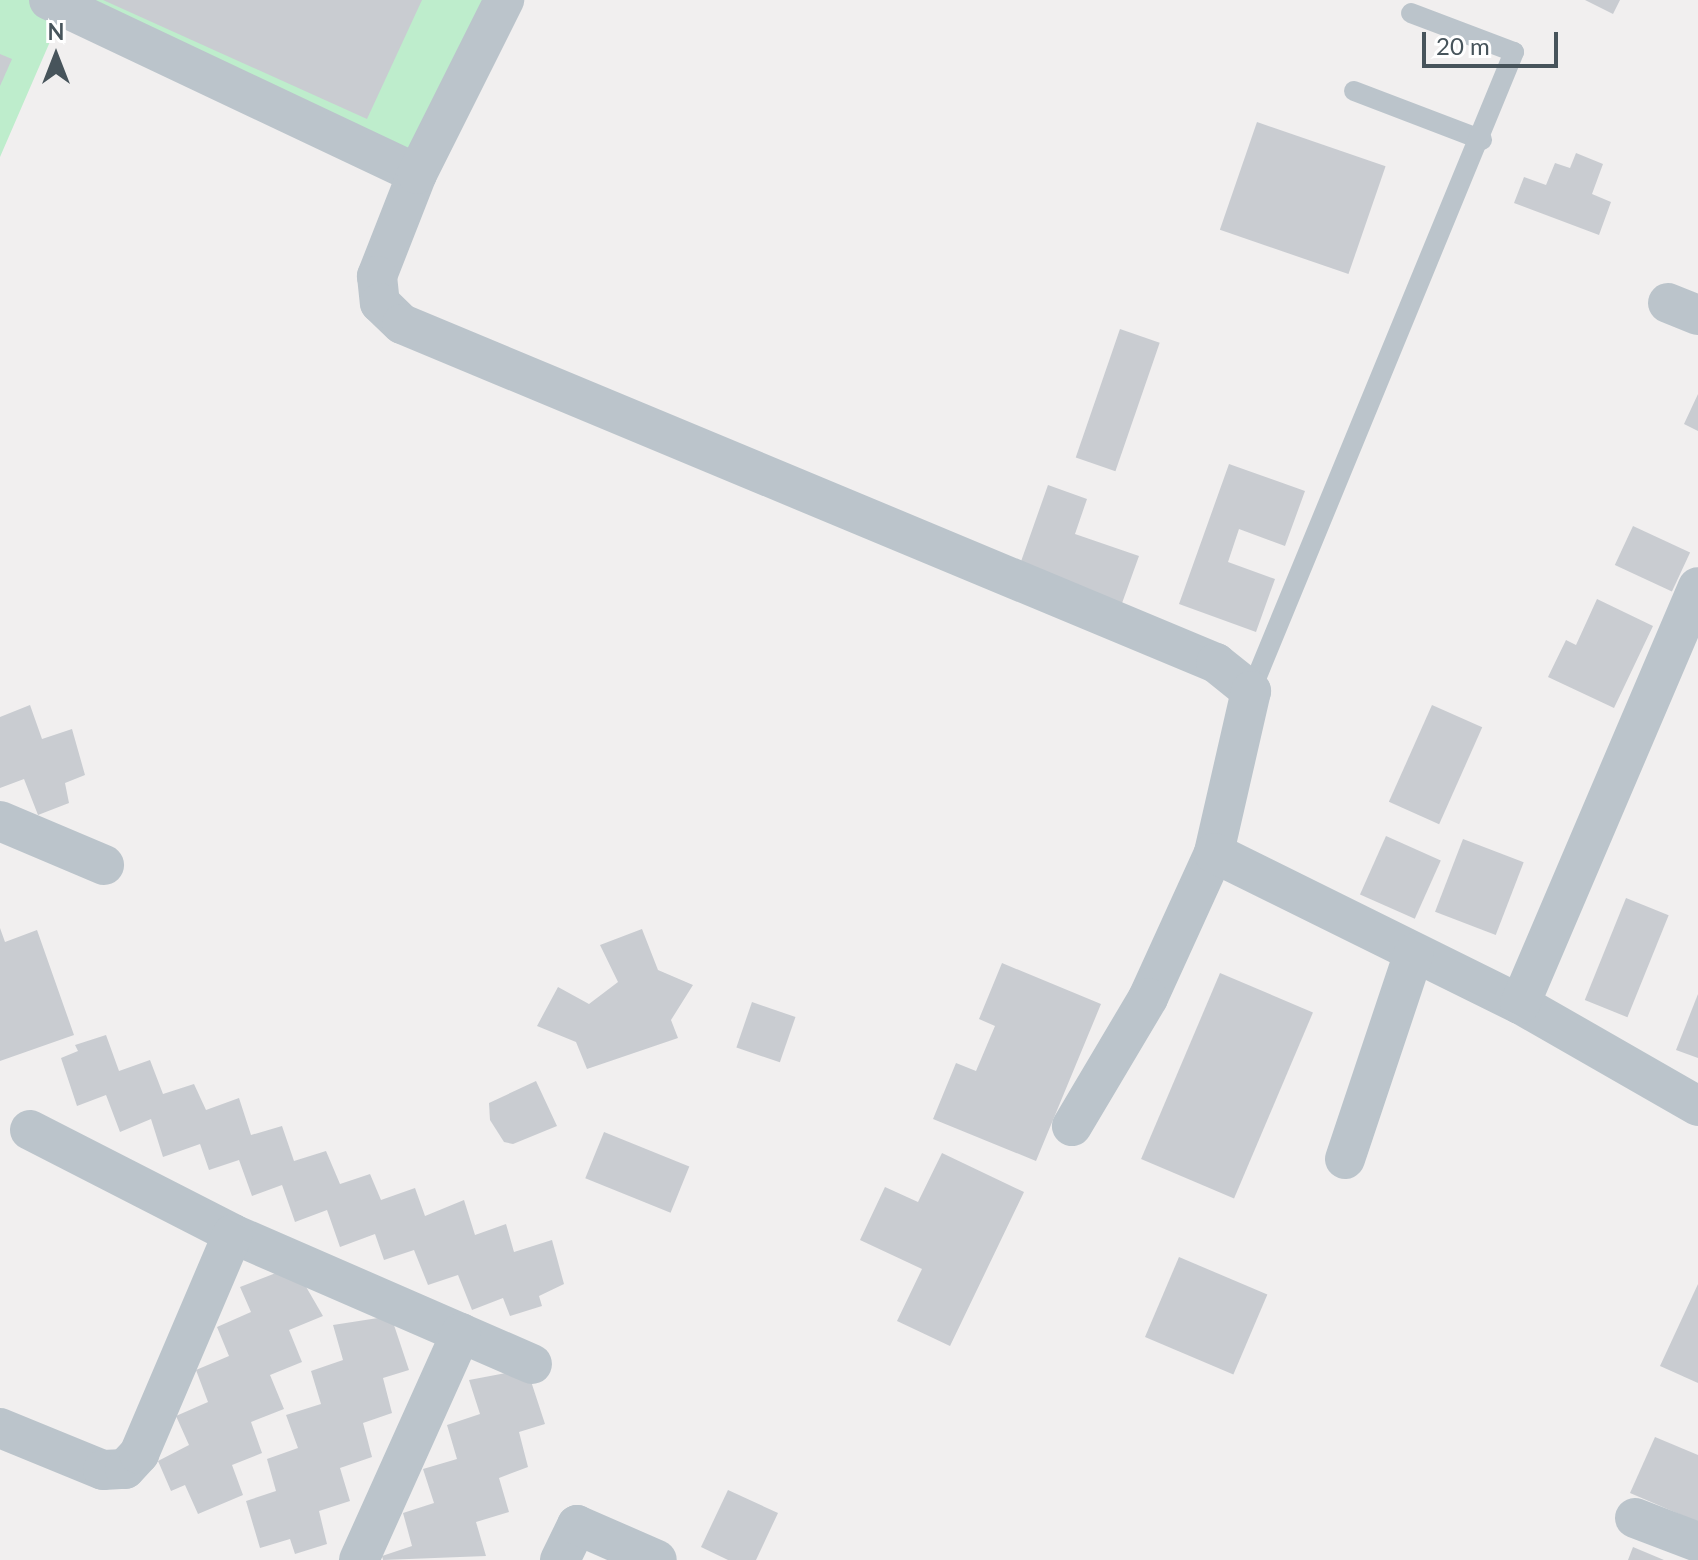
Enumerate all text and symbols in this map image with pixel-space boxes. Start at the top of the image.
north arrow [16,16,96,96]
scale bar [1426,16,1562,66]
text: N [48,18,64,45]
text: 20 m [1436,31,1490,60]

